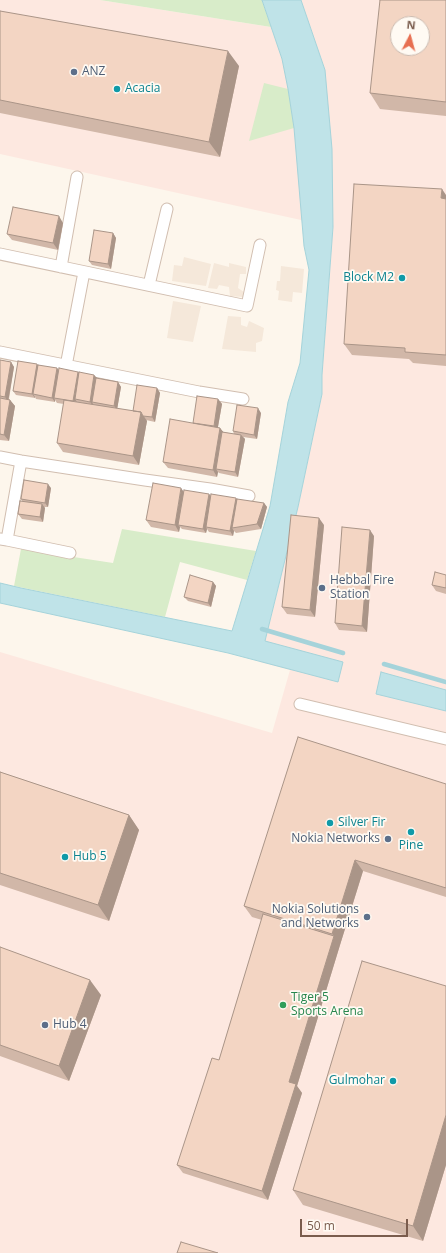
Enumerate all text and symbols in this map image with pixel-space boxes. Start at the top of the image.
north arrow [390,16,430,56]
text: N [406,17,416,32]
place label: ANZ [82,65,105,79]
marker: ANZ [69,67,79,77]
place label: Acacia [125,82,160,96]
marker: Acacia [112,84,122,94]
place label: Block M2 [343,271,394,285]
marker: Block M2 [397,273,407,283]
place label: Hebbal Fire Station [330,574,394,602]
marker: Hebbal Fire Station [317,583,327,593]
place label: Silver Fir [338,816,386,830]
marker: Silver Fir [325,818,335,828]
marker: Pine [406,827,416,837]
place label: Nokia Networks [291,832,380,846]
marker: Nokia Networks [383,834,393,844]
place label: Pine [399,839,423,853]
place label: Hub 5 [73,850,107,864]
marker: Hub 5 [60,852,70,862]
place label: Nokia Solutions and Networks [272,903,359,931]
marker: Nokia Solutions and Networks [362,912,372,922]
place label: Tiger 5 Sports Arena [291,991,363,1019]
marker: Tiger 5 Sports Arena [278,1000,288,1010]
place label: Hub 4 [53,1018,87,1032]
marker: Hub 4 [40,1020,50,1030]
place label: Gulmohar [329,1074,385,1088]
marker: Gulmohar [388,1076,398,1086]
scale bar [302,1211,410,1237]
text: 50 m [307,1217,335,1234]

